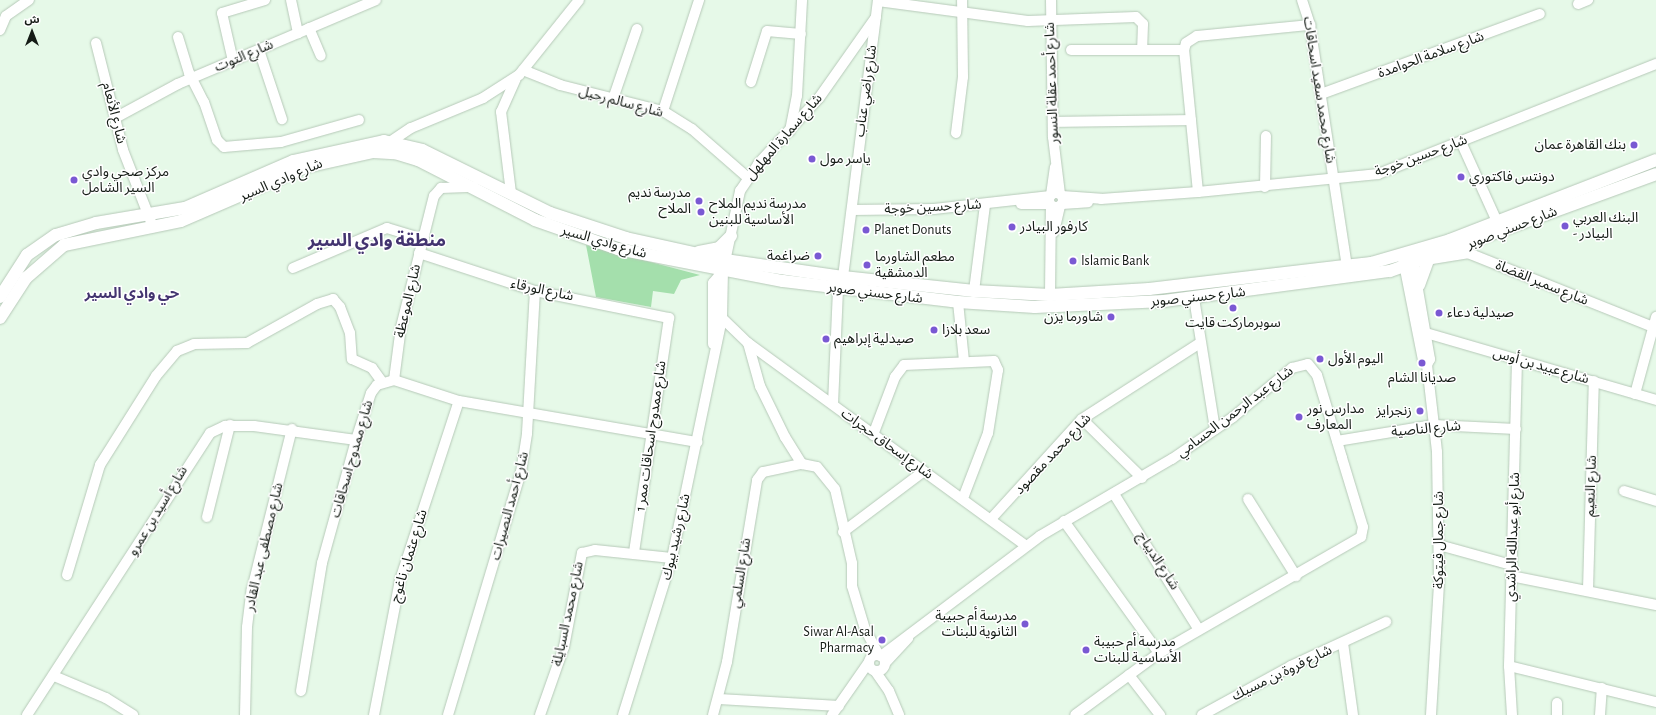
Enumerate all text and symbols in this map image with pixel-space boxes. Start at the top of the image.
north arrow [12,12,52,52]
text: ش [24,14,40,25]
street label: شارع محمد سعيد اسحاقات [1299,15,1339,165]
street label: شارع أحمد عقلة النسور [1041,22,1063,144]
street label: شارع سلامة الحوامدة [1376,28,1486,82]
street label: شارع التوت [212,36,276,76]
street label: شارع راضي عناب [851,44,881,138]
street label: شارع الأنعام [98,80,130,146]
street label: شارع سالم رحيل [577,83,665,121]
street label: شارع سمارة المهلهل [742,90,826,184]
street label: شارع حسين خوجة [1372,131,1470,181]
place label: بنك القاهرة عمان [1534,137,1626,153]
marker: بنك القاهرة عمان [1629,140,1639,150]
place label: ياسر مول [820,151,871,167]
marker: ياسر مول [807,154,817,164]
street label: شارع وادي السير [237,155,325,205]
place label: مركز صحي وادي السير الشامل [82,164,169,196]
place label: دونتس فاكتوري [1469,169,1555,185]
marker: دونتس فاكتوري [1456,172,1466,182]
marker: مركز صحي وادي السير الشامل [69,175,79,185]
place label: مدرسة نديم الملاح [628,185,691,218]
marker: مدرسة نديم الملاح [694,196,704,206]
place label: مدرسة نديم الملاح الأساسية للبنين [709,196,807,228]
street label: شارع حسين خوجة [884,196,982,218]
street label: شارع حسني صوبر [1464,203,1560,253]
marker: مدرسة نديم الملاح الأساسية للبنين [696,207,706,217]
place label: البنك العربي - البيادر [1573,210,1638,242]
place label: كارفور البيادر [1020,219,1088,235]
marker: البنك العربي - البيادر [1560,221,1570,231]
street label: شارع وادي السير [559,222,649,262]
place label: Planet Donuts [874,222,951,238]
marker: كارفور البيادر [1007,222,1017,232]
marker: Planet Donuts [861,225,871,235]
district label: منطقة وادي السير [308,230,446,252]
place label: ضراغمة [767,248,810,264]
place label: مطعم الشاورما الدمشقية [875,249,955,282]
marker: ضراغمة [813,251,823,261]
place label: Islamic Bank [1081,253,1149,269]
marker: Islamic Bank [1068,256,1078,266]
street label: شارع سمير القضاة [1493,257,1591,309]
marker: مطعم الشاورما الدمشقية [862,260,872,270]
street label: شارع الموعظة [391,263,425,339]
street label: شارع الورقاء [509,275,575,305]
street label: شارع حسني صوبر [826,279,924,307]
street label: شارع حسني صوبر [1150,284,1246,310]
district label: حي وادي السير [85,285,179,303]
marker: سوبرماركت قايت [1228,303,1238,313]
place label: صيدلية دعاء [1447,305,1514,321]
marker: صيدلية دعاء [1434,308,1444,318]
place label: شاورما يزن [1044,309,1103,325]
marker: شاورما يزن [1106,312,1116,322]
place label: سوبرماركت قايت [1185,315,1281,331]
place label: سعد بلازا [942,322,990,338]
marker: سعد بلازا [929,325,939,335]
place label: صيدلية إبراهيم [834,331,914,347]
marker: صيدلية إبراهيم [821,334,831,344]
street label: شارع عبيد بن أوس [1491,344,1591,388]
place label: اليوم الأول [1328,351,1383,367]
marker: اليوم الأول [1315,354,1325,364]
marker: صديانا الشام [1417,358,1427,368]
street label: شارع ممدوح اسحاقات ممر 1 [632,360,670,512]
street label: شارع عبد الرحمن الحسامي [1173,363,1297,461]
place label: صديانا الشام [1388,370,1456,386]
street label: شارع ممدوح اسحاقات [327,398,377,520]
place label: مدارس نور المعارف [1307,401,1365,434]
place label: زنجرايز [1376,403,1412,419]
street label: شارع إسحاق حجرات [838,405,936,483]
marker: زنجرايز [1415,406,1425,416]
street label: شارع محمد مقصود [1011,410,1095,498]
marker: مدارس نور المعارف [1294,412,1304,422]
street label: شارع الناصية [1390,418,1462,440]
street label: شارع أحمد النصيرات [487,450,533,562]
street label: شارع النعيم [1582,455,1600,517]
street label: شارع أسيد بن عمرو [125,463,191,559]
street label: شارع أبو عبدالله الراشدي [1502,472,1524,602]
street label: شارع مصطفى عبد القادر [241,481,287,613]
street label: شارع جمال قيتوكة [1431,491,1447,589]
street label: شارع رشيد بيوك [658,492,694,582]
street label: شارع عثمان ناغوج [387,507,431,605]
street label: شارع الديباج [1133,529,1183,593]
street label: شارع السلمي [727,537,755,609]
street label: شارع محمد السبايلة [549,560,587,668]
place label: مدرسة أم حبيبة الثانوية للبنات [935,608,1017,640]
marker: مدرسة أم حبيبة الثانوية للبنات [1020,619,1030,629]
place label: Siwar Al-Asal Pharmacy [803,624,874,656]
place label: مدرسة أم حبيبة الأساسية للبنات [1094,634,1181,666]
marker: Siwar Al-Asal Pharmacy [877,635,887,645]
street label: شارع فروة بن مسيك [1229,641,1335,705]
marker: مدرسة أم حبيبة الأساسية للبنات [1081,645,1091,655]

